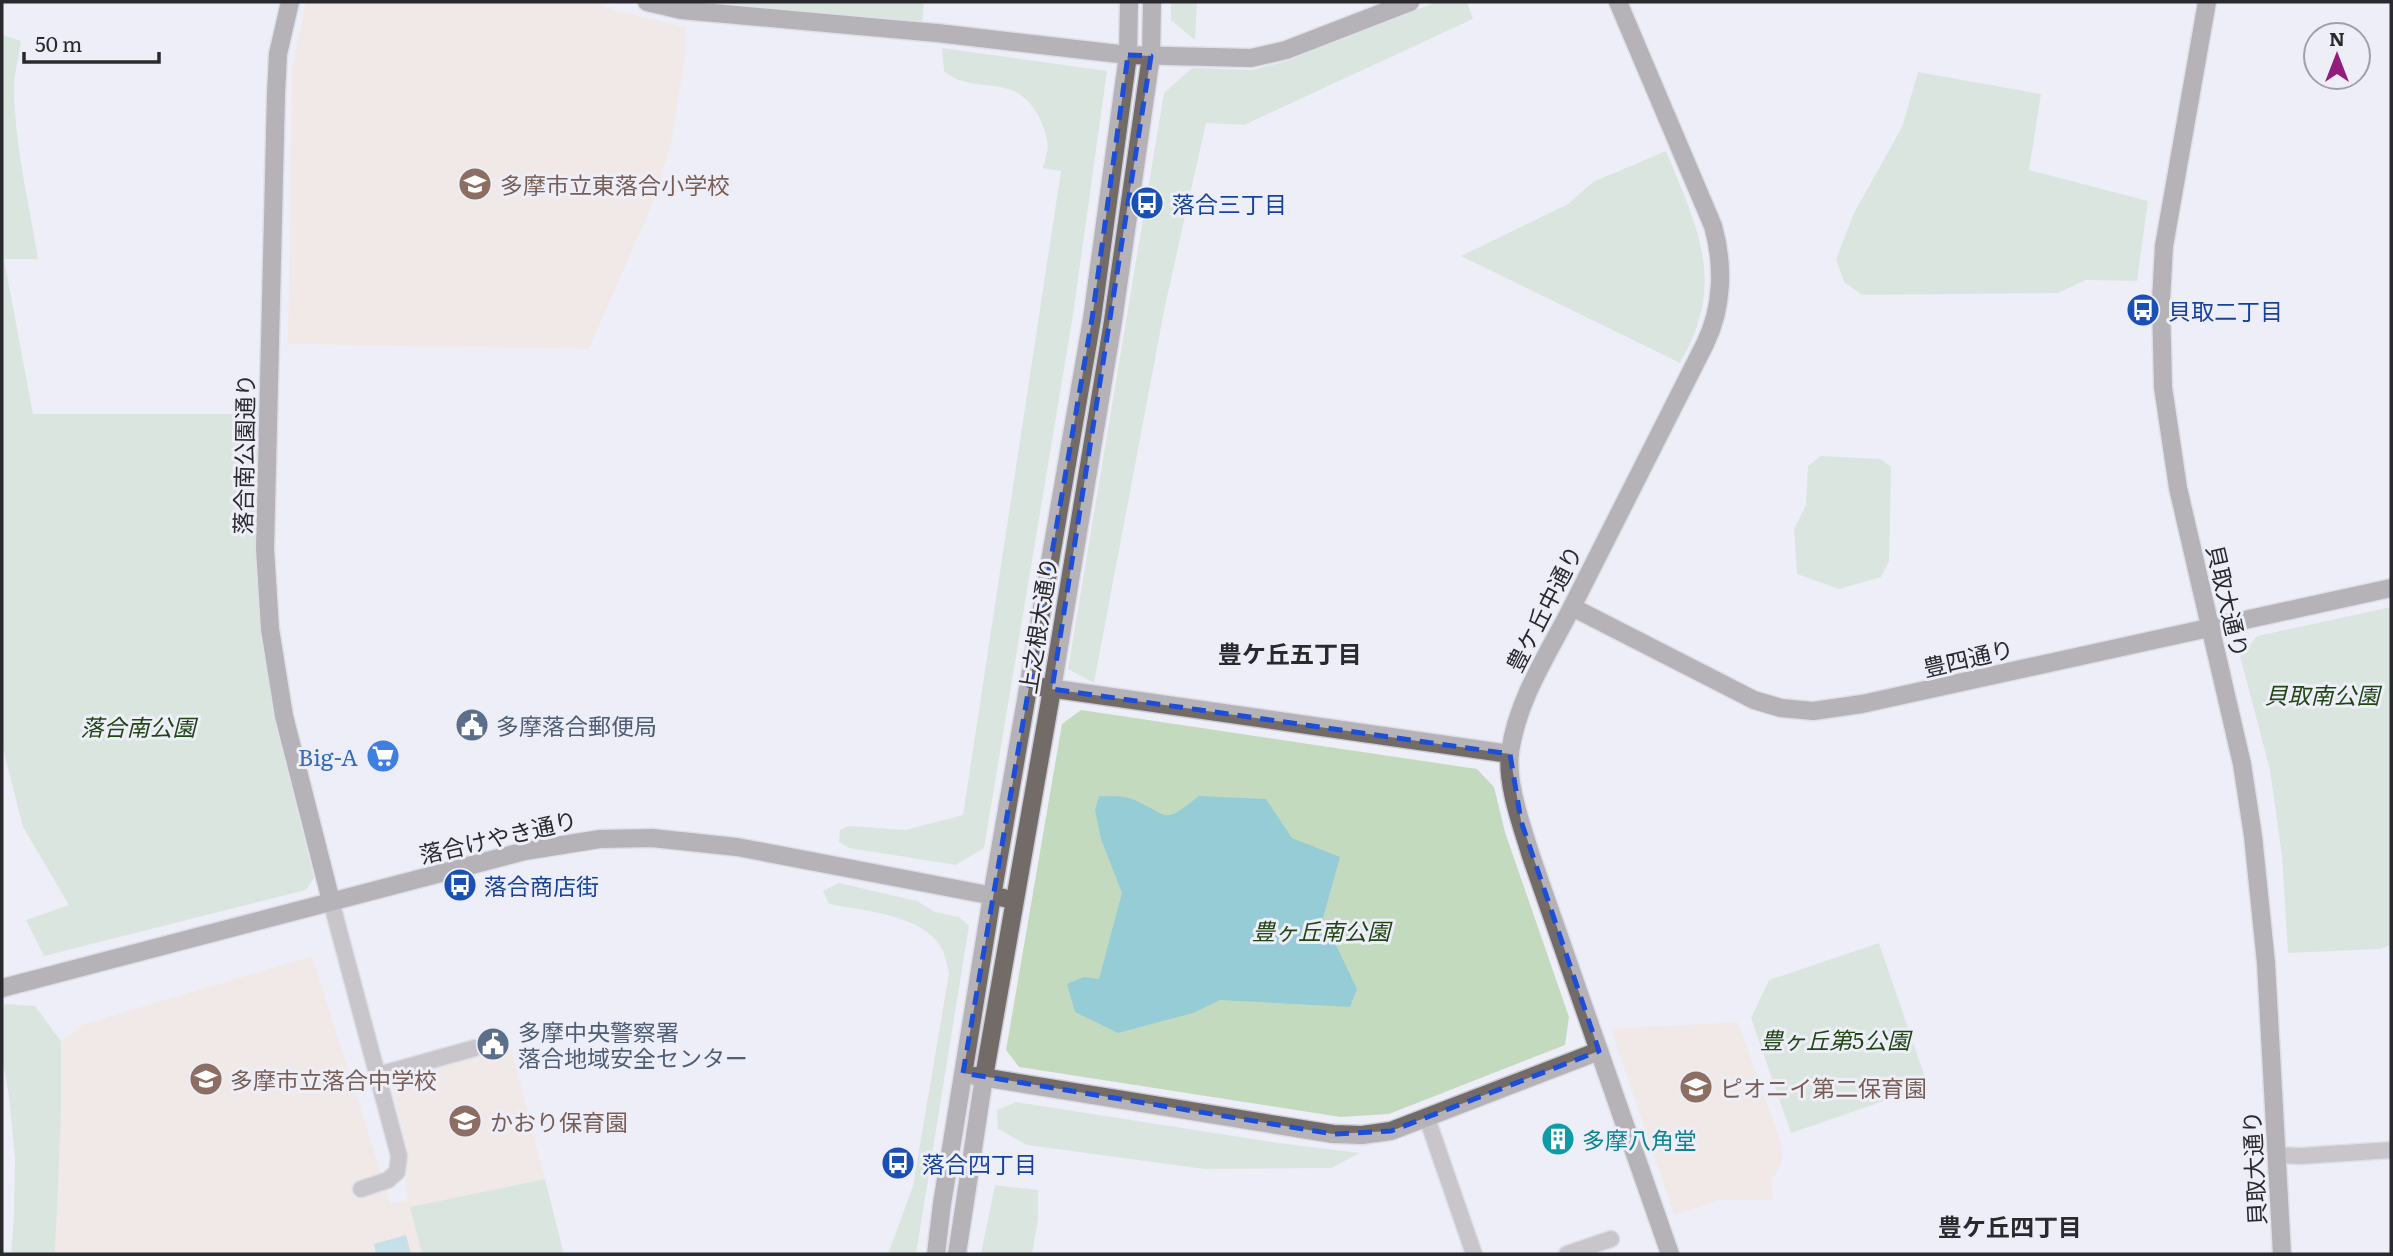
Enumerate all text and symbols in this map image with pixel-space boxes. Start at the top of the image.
scale bar [24,21,159,65]
north arrow [2302,21,2372,91]
text: N [2329,24,2345,52]
text: 50 m [35,27,82,58]
school or university icon: 多摩市立東落合小学校 [456,165,494,203]
place label: 多摩市立東落合小学校 [500,167,730,201]
bus stop icon: 落合三丁目 [1128,184,1166,222]
place label: 落合三丁目 [1172,186,1287,220]
bus stop icon: 貝取二丁目 [2124,291,2162,329]
place label: 貝取二丁目 [2168,293,2283,327]
street label: 落合南公園通り [225,373,261,535]
street label: 豊ケ丘中通り [1497,539,1589,677]
street label: 貝取大通り [2200,541,2258,661]
street label: 上之根大通り [1009,554,1065,696]
street label: 豊四通り [1919,630,2017,684]
district label: 豊ケ丘五丁目 [1218,635,1362,670]
park label: 貝取南公園 [2265,677,2383,711]
public building icon: 多摩落合郵便局 [453,706,491,744]
place label: 多摩落合郵便局 [496,708,657,742]
park label: 落合南公園 [81,709,199,743]
supermarket icon: Big-A [364,737,402,775]
place label: Big-A [298,739,358,773]
street label: 落合けやき通り [416,801,580,871]
bus stop icon: 落合商店街 [441,866,479,904]
place label: 落合商店街 [484,868,599,902]
park label: 豊ヶ丘南公園 [1252,913,1393,947]
place label: 多摩中央警察署 落合地域安全センター [518,1014,748,1074]
park label: 豊ヶ丘第5公園 [1760,1022,1913,1056]
public building icon: 多摩中央警察署 落合地域安全センター [474,1025,512,1063]
school or university icon: 多摩市立落合中学校 [187,1060,225,1098]
place label: 多摩市立落合中学校 [230,1062,437,1096]
school or university icon: ピオニイ第二保育園 [1677,1068,1715,1106]
place label: ピオニイ第二保育園 [1720,1070,1927,1104]
school or university icon: かおり保育園 [446,1102,484,1140]
place label: かおり保育園 [490,1104,628,1138]
street label: 貝取大通り [2233,1110,2273,1226]
building icon: 多摩八角堂 [1539,1120,1577,1158]
place label: 多摩八角堂 [1582,1122,1697,1156]
bus stop icon: 落合四丁目 [879,1144,917,1182]
place label: 落合四丁目 [922,1146,1037,1180]
district label: 豊ケ丘四丁目 [1938,1208,2082,1243]

